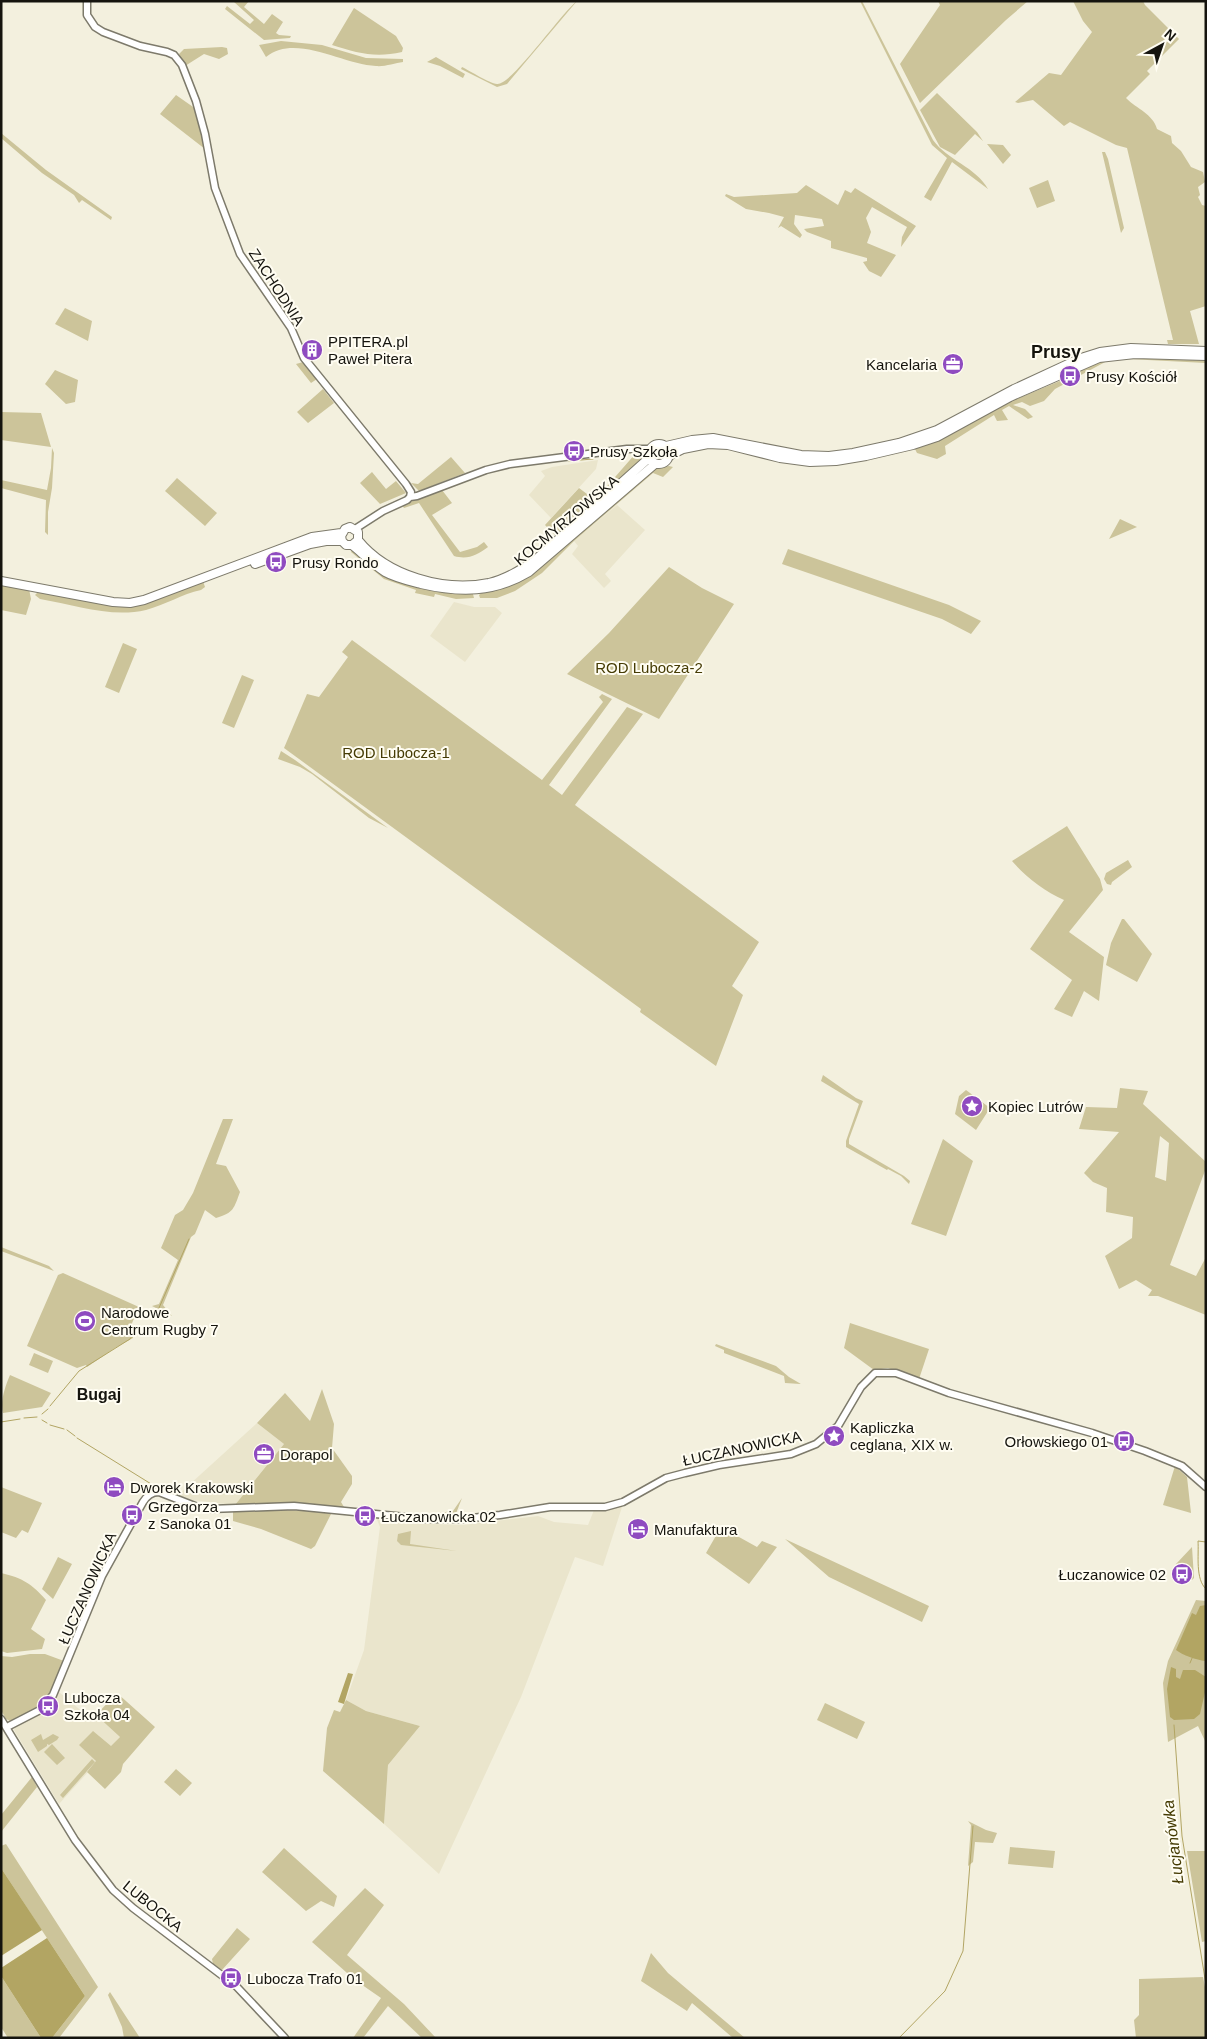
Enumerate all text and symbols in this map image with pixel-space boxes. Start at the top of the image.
north arrow [1137,20,1187,70]
text: N [1161,26,1179,44]
street label: ZACHODNIA [246,245,308,329]
place label: PPITERA.pl Paweł Pitera [328,333,413,367]
building icon: PPITERA.pl Paweł Pitera [300,338,324,362]
district label: Prusy [1031,342,1081,362]
office icon: Kancelaria [941,352,965,376]
place label: Kancelaria [866,356,938,373]
bus stop icon: Prusy Kościół [1058,364,1082,388]
place label: Prusy Kościół [1086,368,1178,385]
bus stop icon: Prusy Szkoła [562,439,586,463]
place label: Prusy Szkoła [590,443,678,460]
street label: KOCMYRZOWSKA [510,471,622,569]
bus stop icon: Prusy Rondo [264,550,288,574]
place label: Prusy Rondo [292,554,379,571]
park label: ROD Lubocza-2 [595,659,703,676]
park label: ROD Lubocza-1 [342,744,450,761]
place icon: Kopiec Lutrów [960,1094,984,1118]
place label: Kopiec Lutrów [988,1098,1083,1115]
place label: Narodowe Centrum Rugby 7 [101,1304,219,1338]
sports icon: Narodowe Centrum Rugby 7 [73,1309,97,1333]
district label: Bugaj [77,1386,121,1403]
place label: Kapliczka ceglana, XIX w. [850,1419,953,1453]
place icon: Kapliczka ceglana, XIX w. [822,1424,846,1448]
street label: ŁUCZANOWICKA [681,1427,803,1469]
bus stop icon: Orłowskiego 01 [1112,1429,1136,1453]
place label: Orłowskiego 01 [1005,1433,1108,1450]
office icon: Dorapol [252,1442,276,1466]
place label: Dorapol [280,1446,333,1463]
hotel icon: Dworek Krakowski [102,1475,126,1499]
place label: Dworek Krakowski [130,1479,253,1496]
place label: Grzegorza z Sanoka 01 [148,1498,231,1532]
bus stop icon: Grzegorza z Sanoka 01 [120,1503,144,1527]
bus stop icon: Łuczanowicka 02 [353,1504,377,1528]
place label: Łuczanowicka 02 [381,1508,496,1525]
hotel icon: Manufaktura [626,1517,650,1541]
place label: Manufaktura [654,1521,738,1538]
street label: ŁUCZANOWICKA [55,1529,119,1647]
bus stop icon: Łuczanowice 02 [1170,1562,1194,1586]
place label: Łuczanowice 02 [1058,1566,1166,1583]
place label: Lubocza Szkoła 04 [64,1689,130,1723]
bus stop icon: Lubocza Szkoła 04 [36,1694,60,1718]
water label: Łucjanówka [1159,1799,1187,1885]
street label: LUBOCKA [120,1877,186,1935]
bus stop icon: Lubocza Trafo 01 [219,1966,243,1990]
place label: Lubocza Trafo 01 [247,1970,363,1987]

